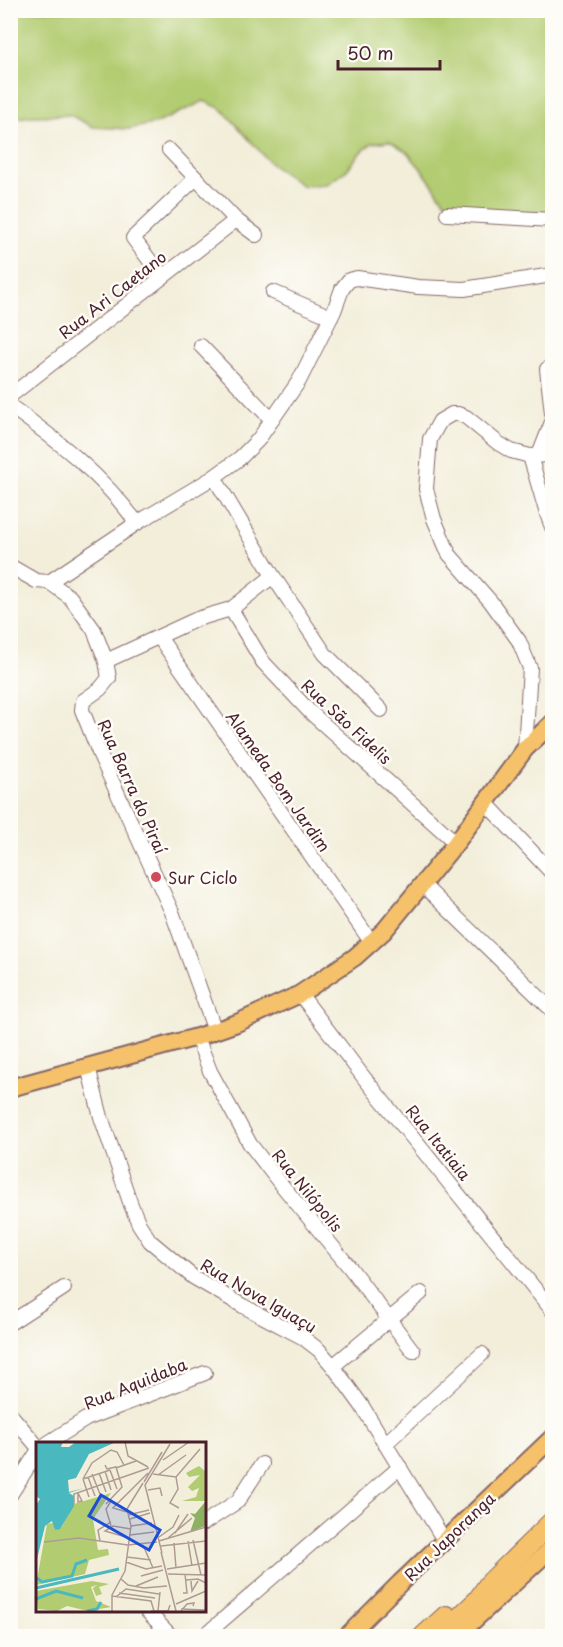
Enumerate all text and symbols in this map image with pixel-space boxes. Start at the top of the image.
scale bar [338,33,440,71]
text: 50 m [347,39,394,66]
street label: Rua Ari Caetano [53,244,171,344]
street label: Rua São Fidelis [297,673,397,769]
street label: Alameda Bom Jardim [221,706,337,856]
street label: Rua Barra do Piraí [93,715,174,858]
place label: Sur Ciclo [168,865,238,889]
marker: Sur Ciclo [149,870,163,884]
street label: Rua Itatiaia [401,1099,477,1185]
street label: Rua Nilópolis [267,1143,349,1237]
street label: Rua Nova Iguaçu [197,1252,321,1338]
street label: Rua Aquidaba [80,1351,190,1415]
inset map [36,1442,206,1611]
street label: Rua Japoranga [398,1486,500,1586]

